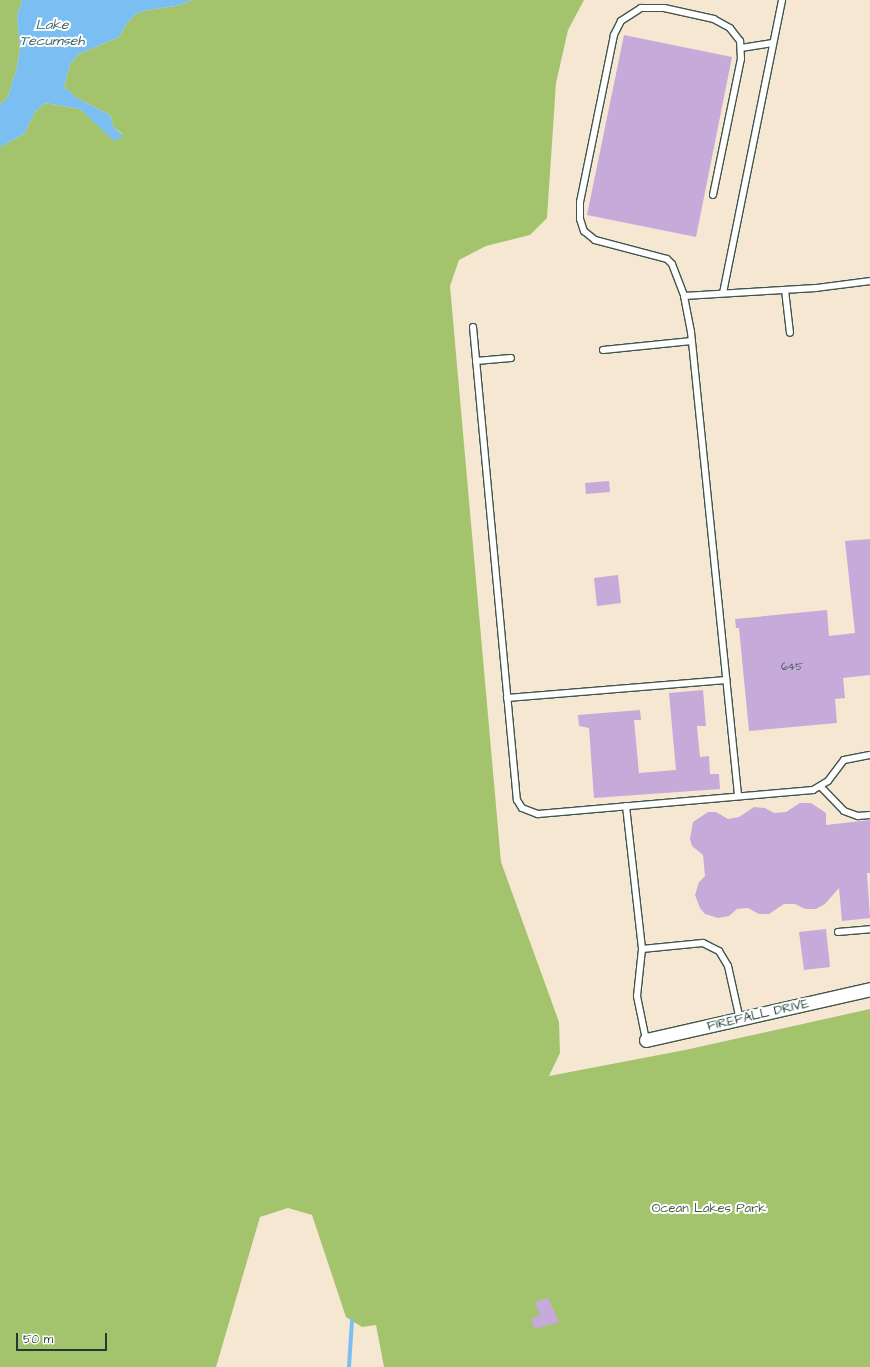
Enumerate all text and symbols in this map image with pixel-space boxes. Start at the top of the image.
water label: Lake Tecumseh [20,17,84,50]
house number: 645 [781,660,803,674]
street label: FIREFALL DRIVE [706,996,810,1034]
park label: Ocean Lakes Park [652,1200,766,1216]
scale bar [18,1325,109,1351]
text: 50 m [23,1331,53,1348]

